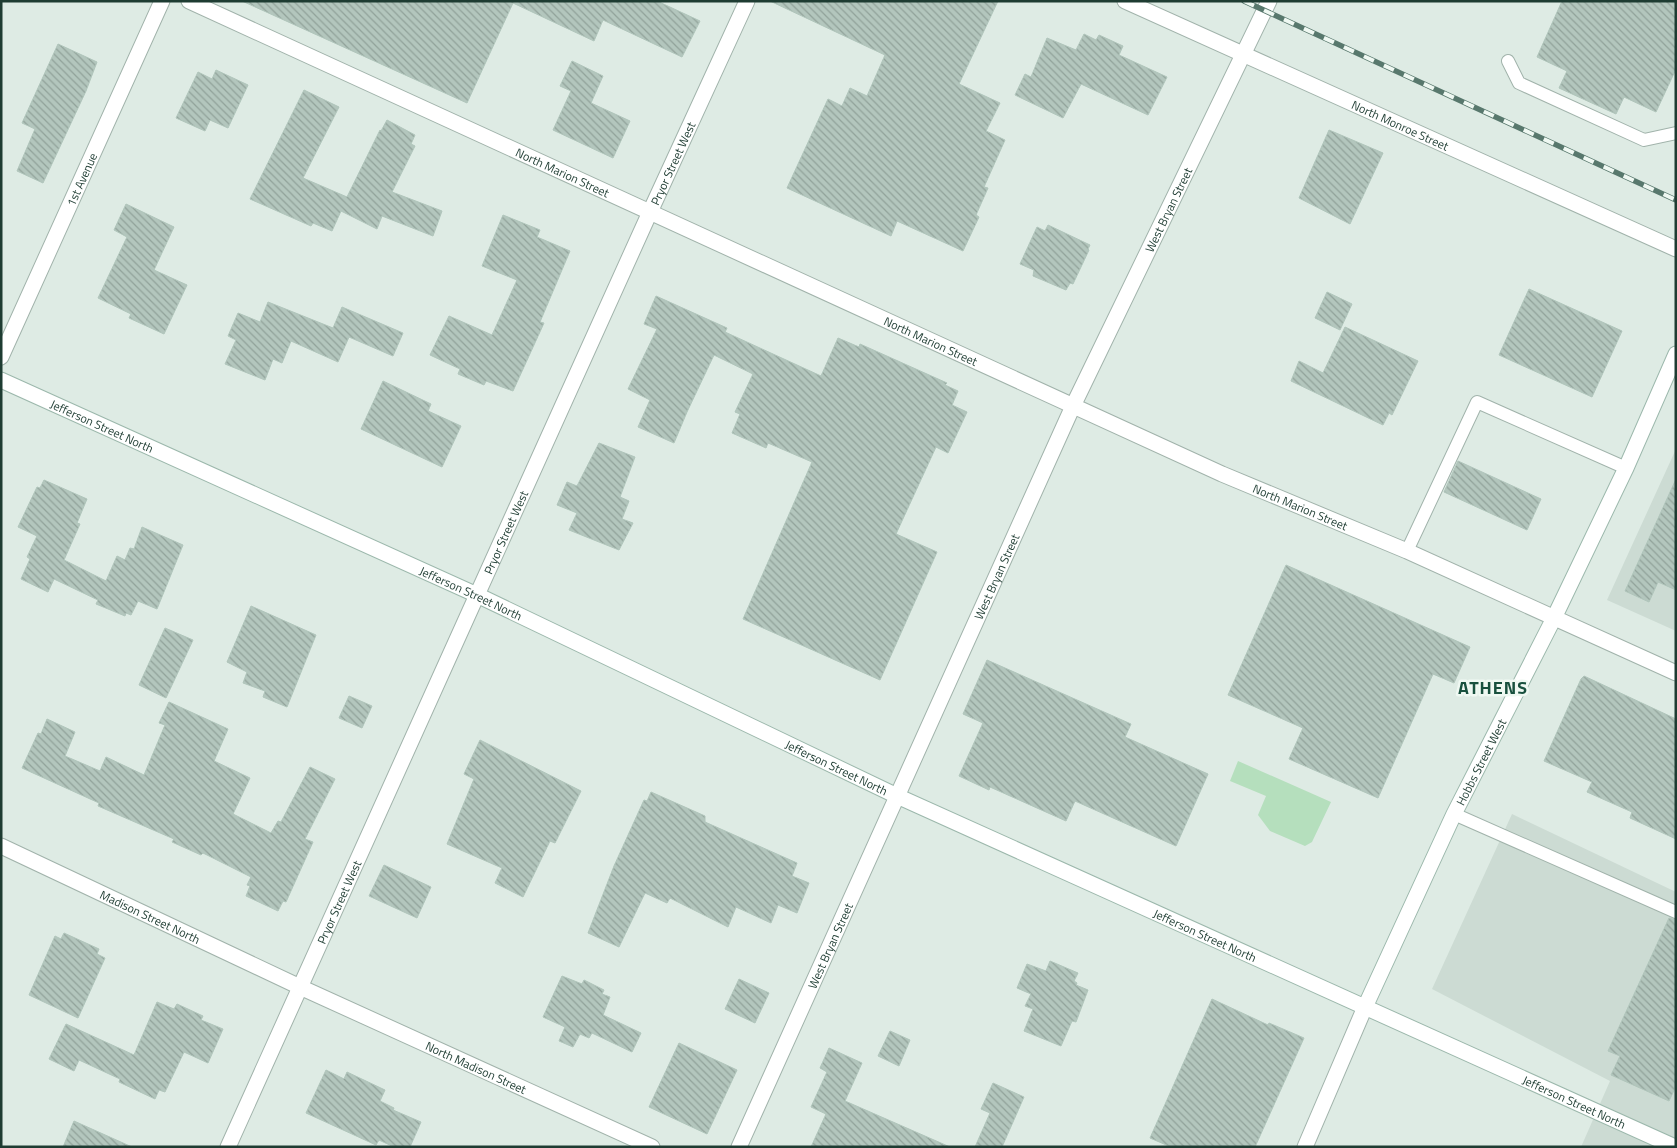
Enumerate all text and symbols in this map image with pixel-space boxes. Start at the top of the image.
street label: North Monroe Street [1349,95,1453,155]
street label: Pryor Street West [645,118,700,208]
street label: North Marion Street [513,142,613,202]
street label: 1st Avenue [61,150,102,209]
street label: West Bryan Street [1139,163,1197,255]
street label: North Marion Street [881,311,982,371]
street label: Jefferson Street North [47,394,157,457]
street label: North Marion Street [1250,478,1351,535]
street label: Pryor Street West [478,486,533,577]
street label: West Bryan Street [969,530,1024,622]
street label: Jefferson Street North [417,561,526,625]
district label: ATHENS [1458,674,1528,701]
street label: Hobbs Street West [1450,715,1511,809]
street label: Jefferson Street North [782,734,891,800]
street label: Pryor Street West [311,856,366,947]
street label: Madison Street North [97,885,204,948]
street label: West Bryan Street [802,899,858,991]
street label: Jefferson Street North [1150,903,1260,967]
street label: North Madison Street [423,1036,530,1099]
street label: Jefferson Street North [1520,1070,1629,1133]

